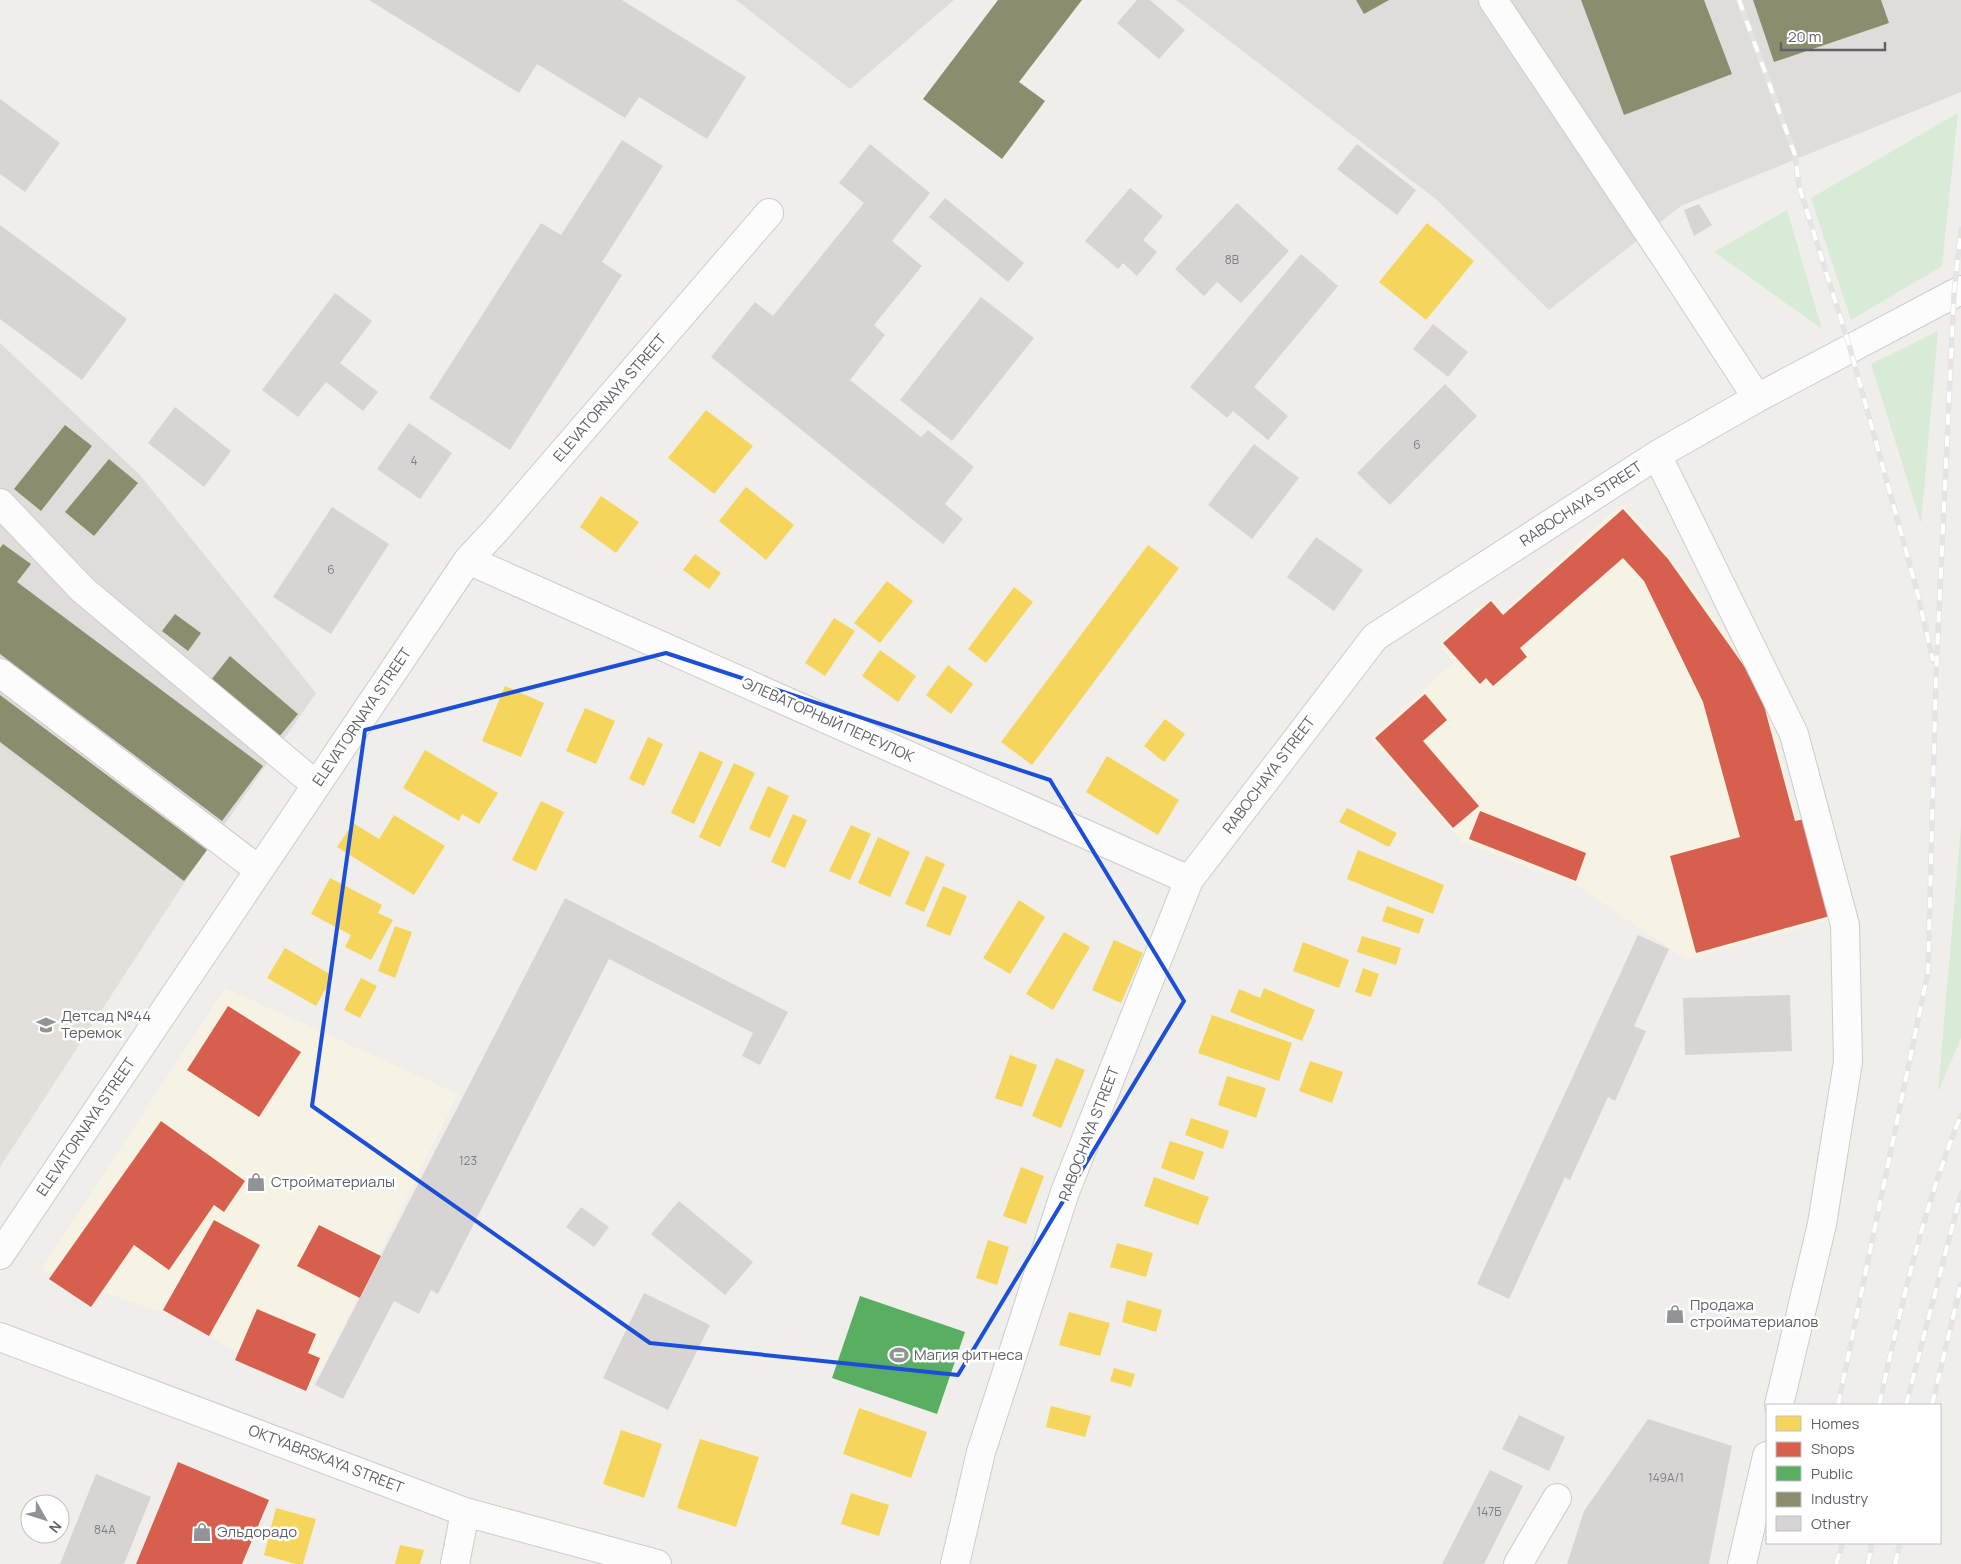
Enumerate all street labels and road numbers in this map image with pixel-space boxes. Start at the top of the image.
street label: ELEVATORNAYA STREET [548,329,671,466]
street label: RABOCHAYA STREET [1515,456,1646,551]
street label: ELEVATORNAYA STREET [307,643,416,790]
street label: ЭЛЕВАТОРНЫЙ ПЕРЕУЛОК [739,672,918,767]
street label: RABOCHAYA STREET [1217,712,1320,838]
street label: ELEVATORNAYA STREET [31,1053,140,1200]
street label: RABOCHAYA STREET [1053,1064,1124,1204]
street label: OKTYABRSKAYA STREET [245,1419,407,1498]

